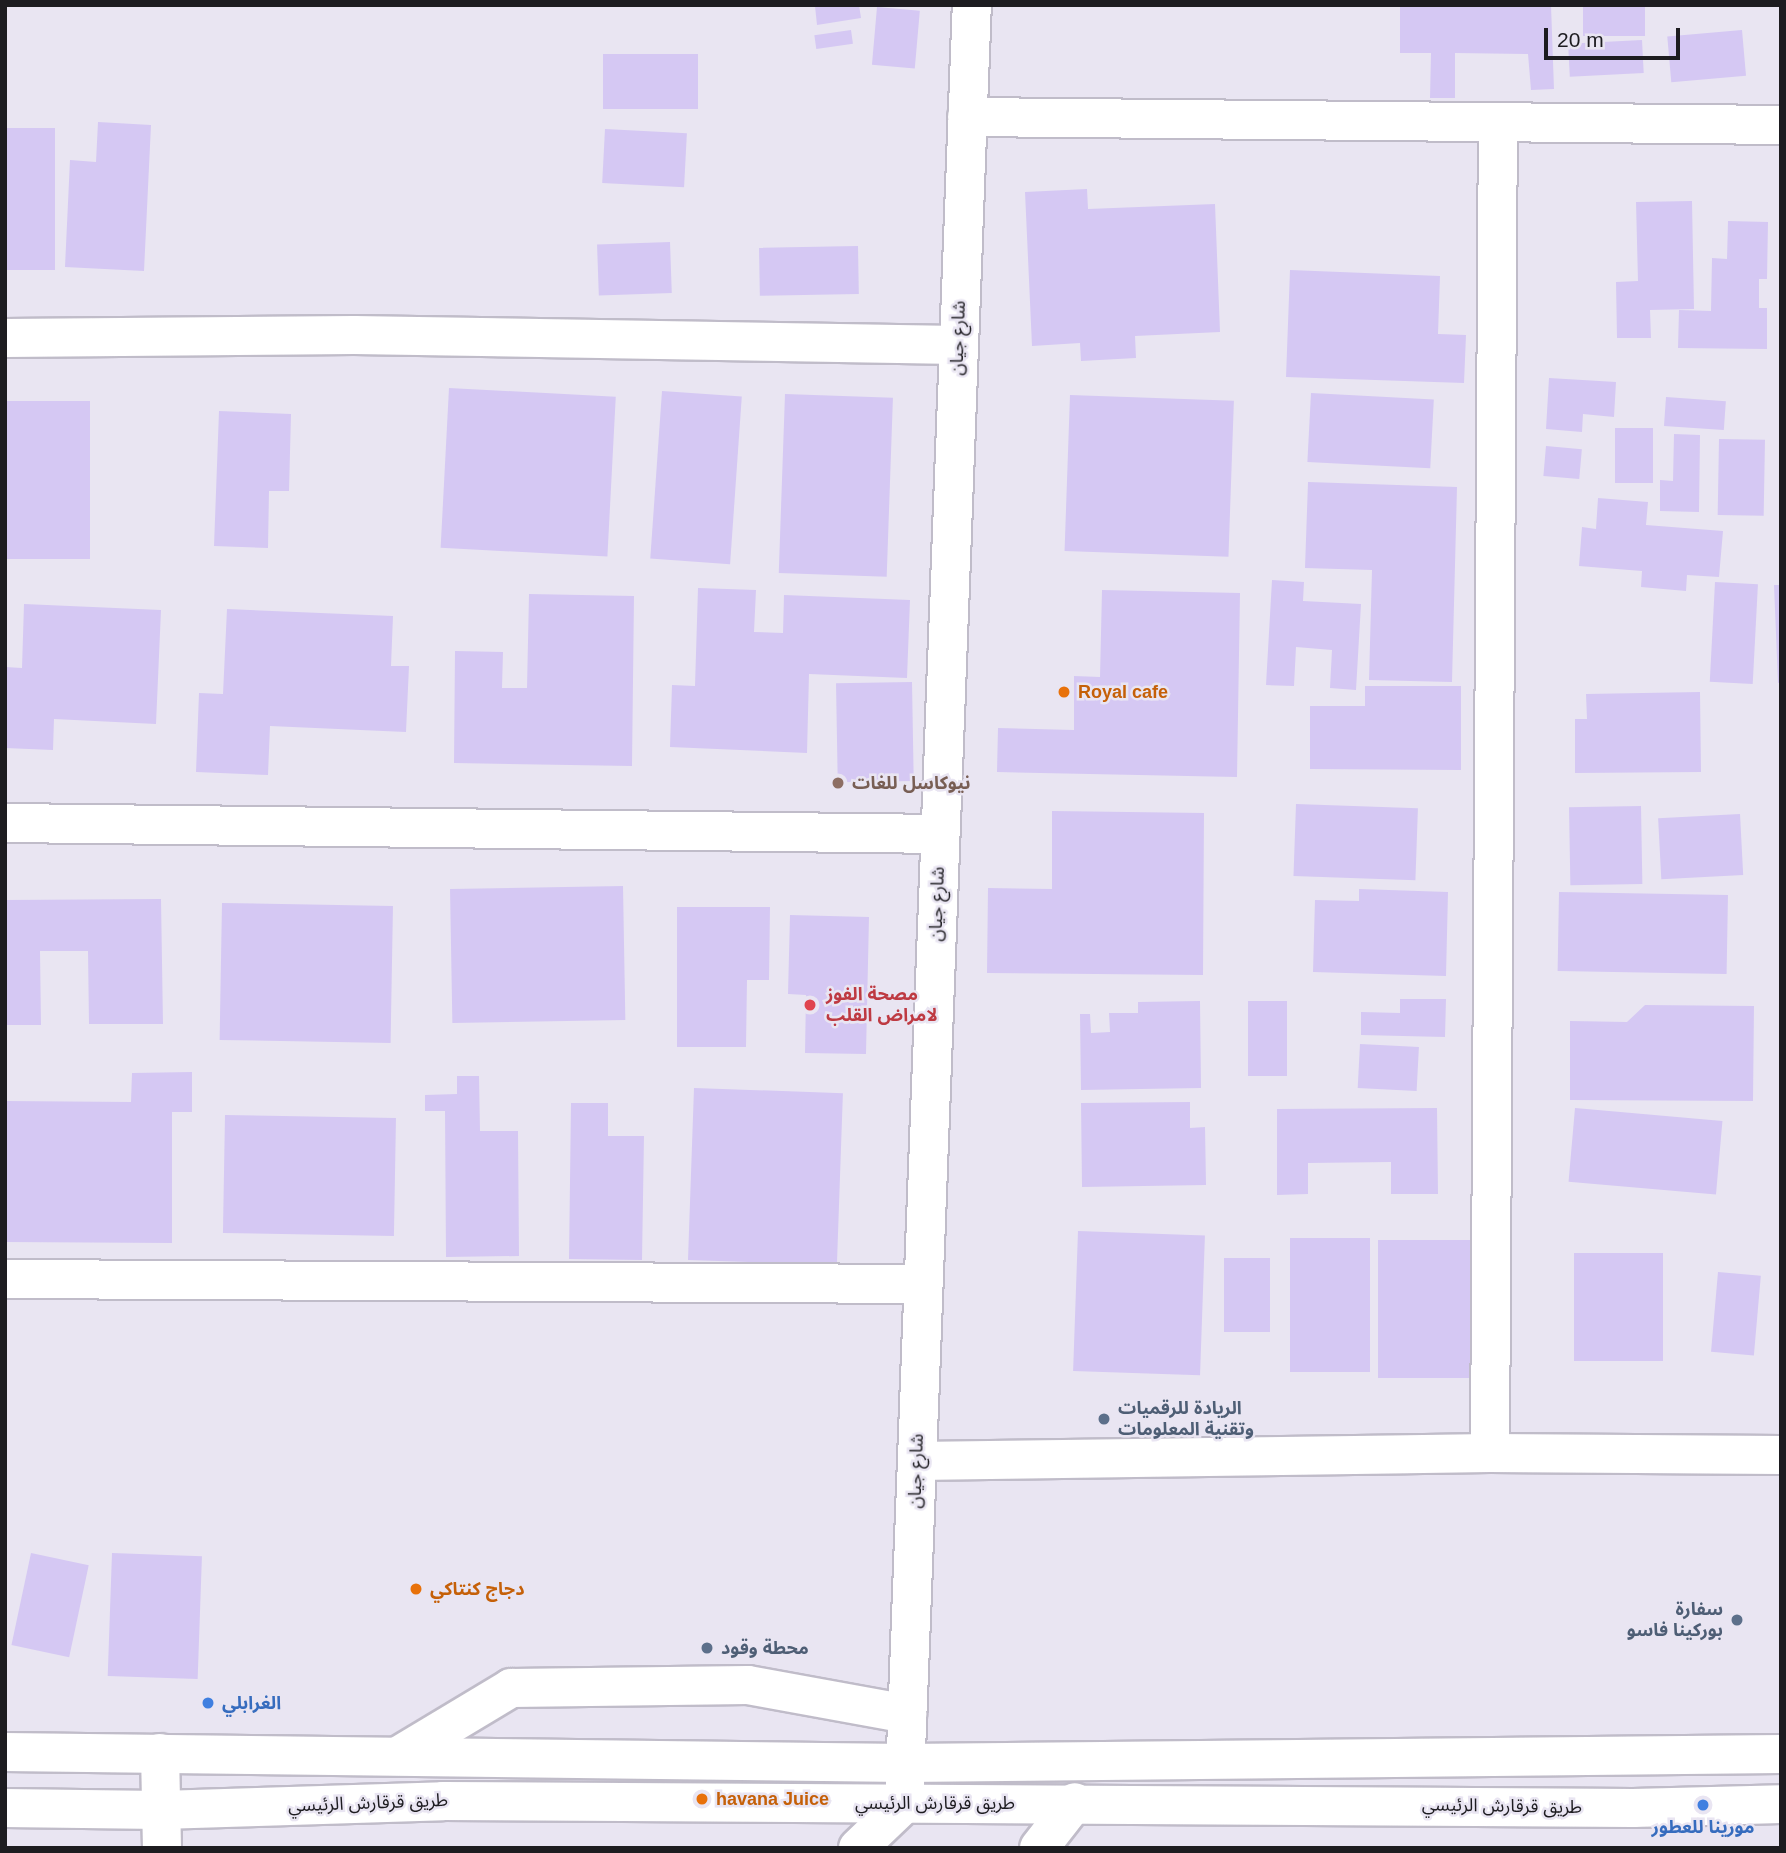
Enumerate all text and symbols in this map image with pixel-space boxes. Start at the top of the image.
scale bar [1548,14,1684,58]
text: 20 m [1557,28,1604,51]
street label: شارع جيان [946,300,970,376]
place label: Royal cafe [1078,681,1168,703]
marker: Royal cafe [1056,684,1072,700]
place label: نيوكاسل للغات [852,772,970,794]
marker: نيوكاسل للغات [830,775,846,791]
street label: شارع جيان [925,866,949,942]
place label: مصحة الفوز لامراض القلب [826,984,938,1026]
marker: مصحة الفوز لامراض القلب [800,995,820,1015]
place label: الريادة للرقميات وتقنية المعلومات [1118,1398,1254,1440]
marker: الريادة للرقميات وتقنية المعلومات [1096,1411,1112,1427]
street label: شارع جيان [904,1433,928,1509]
place label: دجاج كنتاكي [430,1578,524,1600]
marker: دجاج كنتاكي [408,1581,424,1597]
place label: سفارة بوركينا فاسو [1627,1599,1723,1642]
marker: سفارة بوركينا فاسو [1729,1612,1745,1628]
place label: محطة وقود [721,1637,809,1659]
marker: محطة وقود [699,1640,715,1656]
place label: الغرابلي [222,1692,281,1714]
marker: الغرابلي [200,1695,216,1711]
place label: havana Juice [716,1788,829,1810]
street label: طريق قرقارش الرئيسي [288,1789,448,1817]
marker: havana Juice [694,1791,710,1807]
street label: طريق قرقارش الرئيسي [855,1792,1015,1814]
street label: طريق قرقارش الرئيسي [1422,1794,1582,1818]
marker: مورينا للعطور [1695,1797,1711,1813]
place label: مورينا للعطور [1652,1816,1754,1838]

